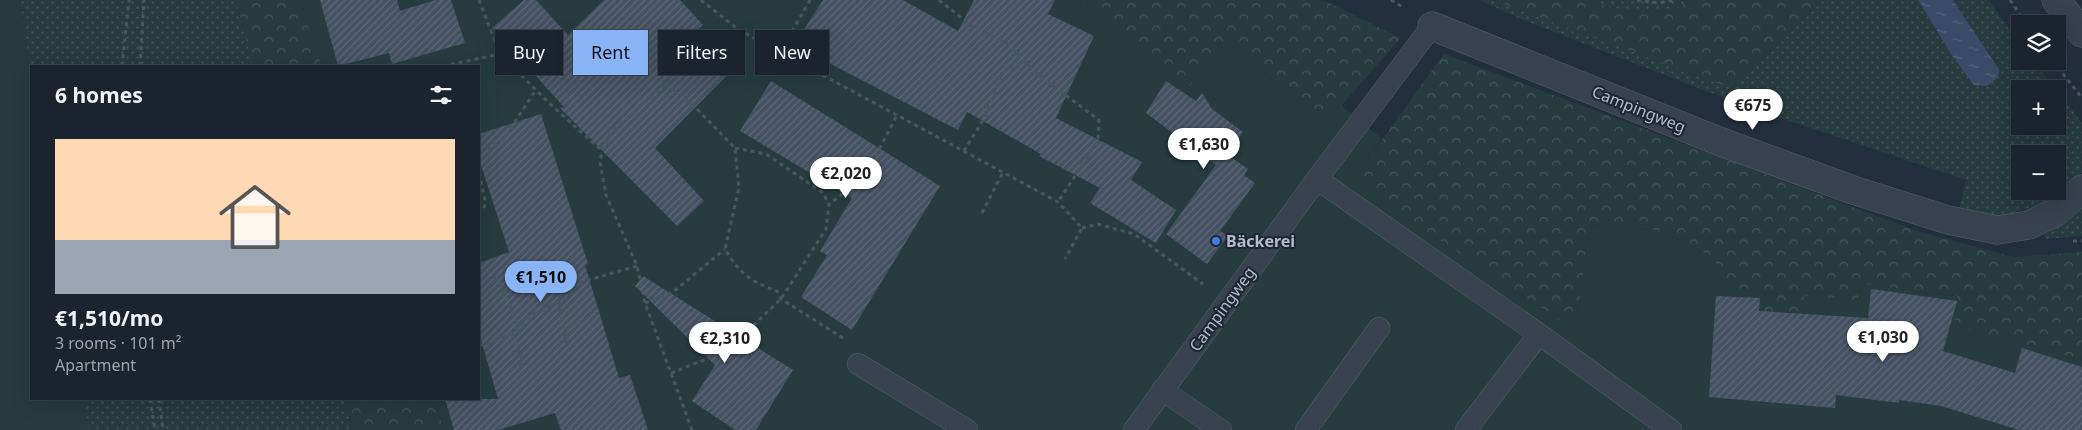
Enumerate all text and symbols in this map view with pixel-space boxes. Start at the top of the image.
map controls [2011,15,2066,200]
button: layers [2011,15,2066,70]
chip: Buy [495,30,563,75]
chip: Rent [573,30,648,75]
chip: Filters [658,30,745,75]
chip: New [755,30,829,75]
street label: Campingweg [1589,80,1689,138]
button: + [2011,80,2066,135]
text: 6 homes [55,81,143,109]
icon: filters [427,81,455,109]
pin: €675 [1723,88,1783,131]
text: €675 [1735,94,1771,116]
pin: €1,630 [1163,128,1245,170]
text: €1,630 [1179,133,1229,155]
button: − [2011,145,2066,200]
pin: €2,020 [805,156,887,199]
text: €2,020 [821,162,871,184]
icon: home [210,172,300,262]
place label: Bäckerei [1226,230,1295,252]
marker: Bäckerei [1210,235,1222,247]
pin: €1,510 [500,260,582,303]
street label: Campingweg [1184,262,1260,356]
text: €1,510 [516,266,566,288]
text: €1,510/mo [55,304,163,332]
pin: €1,030 [1842,320,1924,363]
pin: €2,310 [684,322,766,364]
text: €1,030 [1858,326,1908,348]
text: €2,310 [700,327,750,349]
text: 3 rooms · 101 m² [55,332,181,354]
text: Apartment [55,354,136,376]

